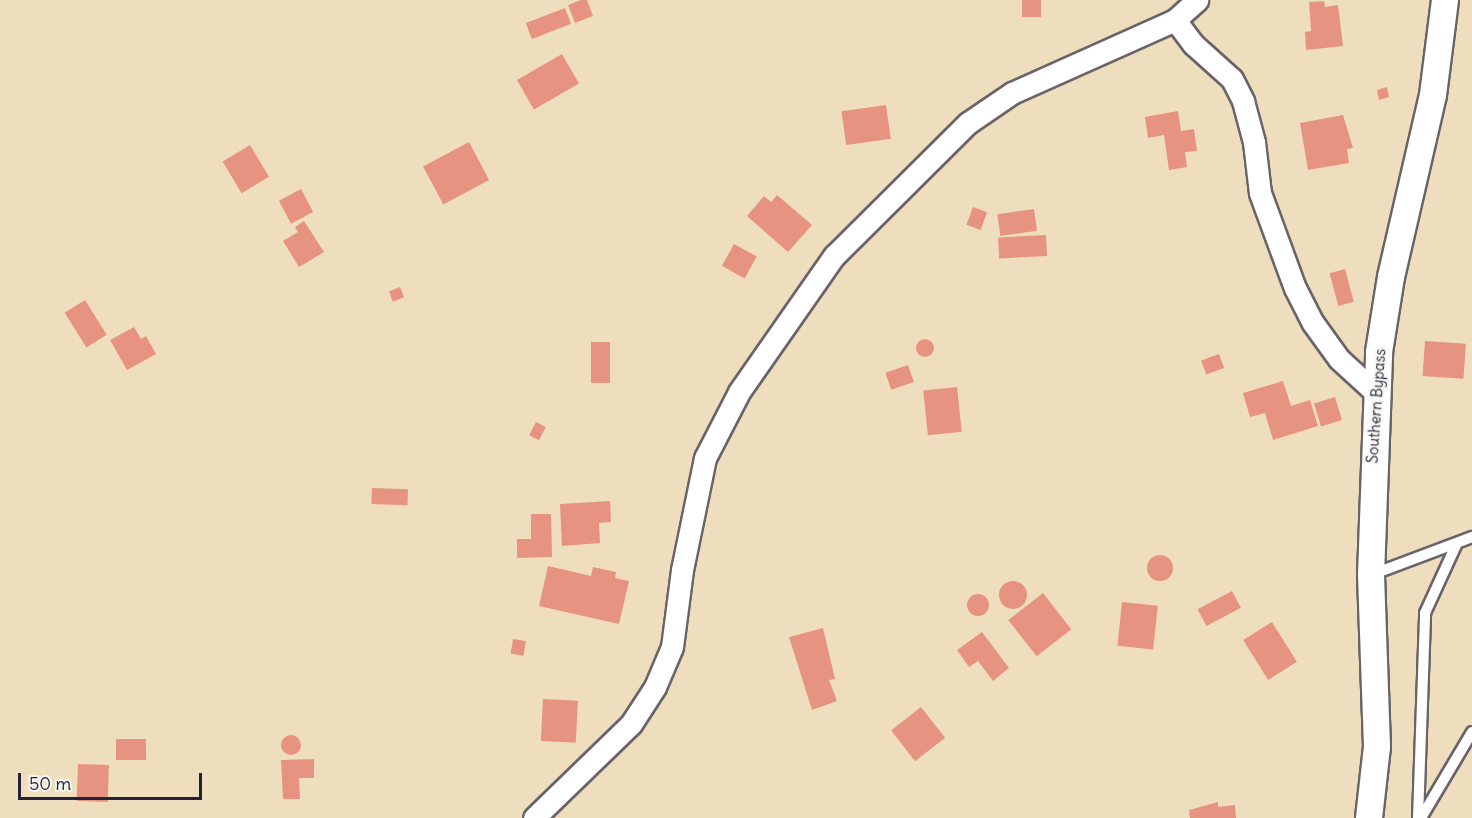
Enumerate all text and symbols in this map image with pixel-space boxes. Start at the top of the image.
street label: Southern Bypass [1363,348,1389,464]
scale bar [21,761,206,799]
text: 50 m [29,772,71,795]

